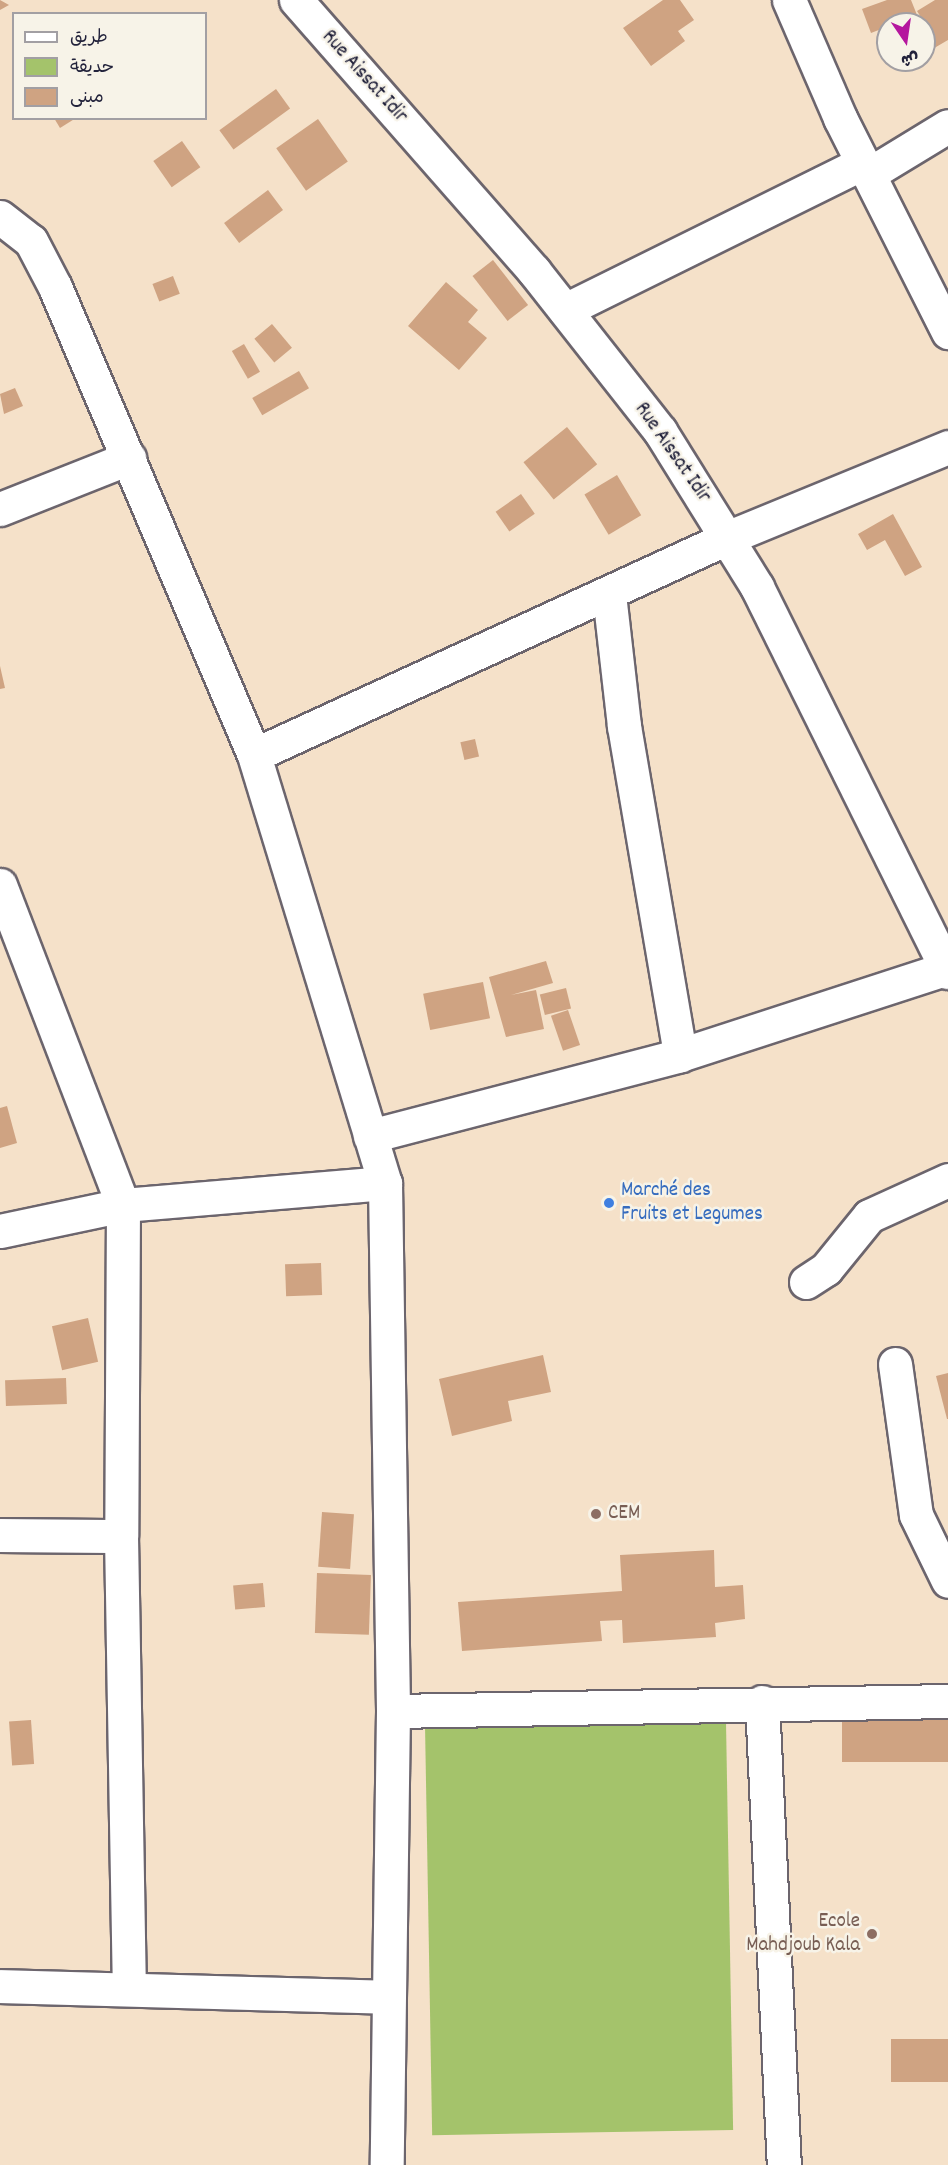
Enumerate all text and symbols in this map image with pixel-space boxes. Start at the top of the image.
legend [12,12,207,120]
north arrow [876,12,936,72]
street label: Rue Aissat Idir [316,25,412,129]
text: طريق [70,26,108,51]
text: ش [899,45,921,71]
text: حديقة [70,56,114,81]
text: مبنى [70,86,104,111]
street label: Rue Aissat Idir [628,398,716,508]
place label: Marché des Fruits et Legumes [621,1178,763,1228]
marker: Marché des Fruits et Legumes [602,1196,616,1210]
place label: CEM [608,1501,640,1527]
marker: CEM [589,1507,603,1521]
place label: Ecole Mahdjoub Kala [746,1909,860,1959]
marker: Ecole Mahdjoub Kala [865,1927,879,1941]

